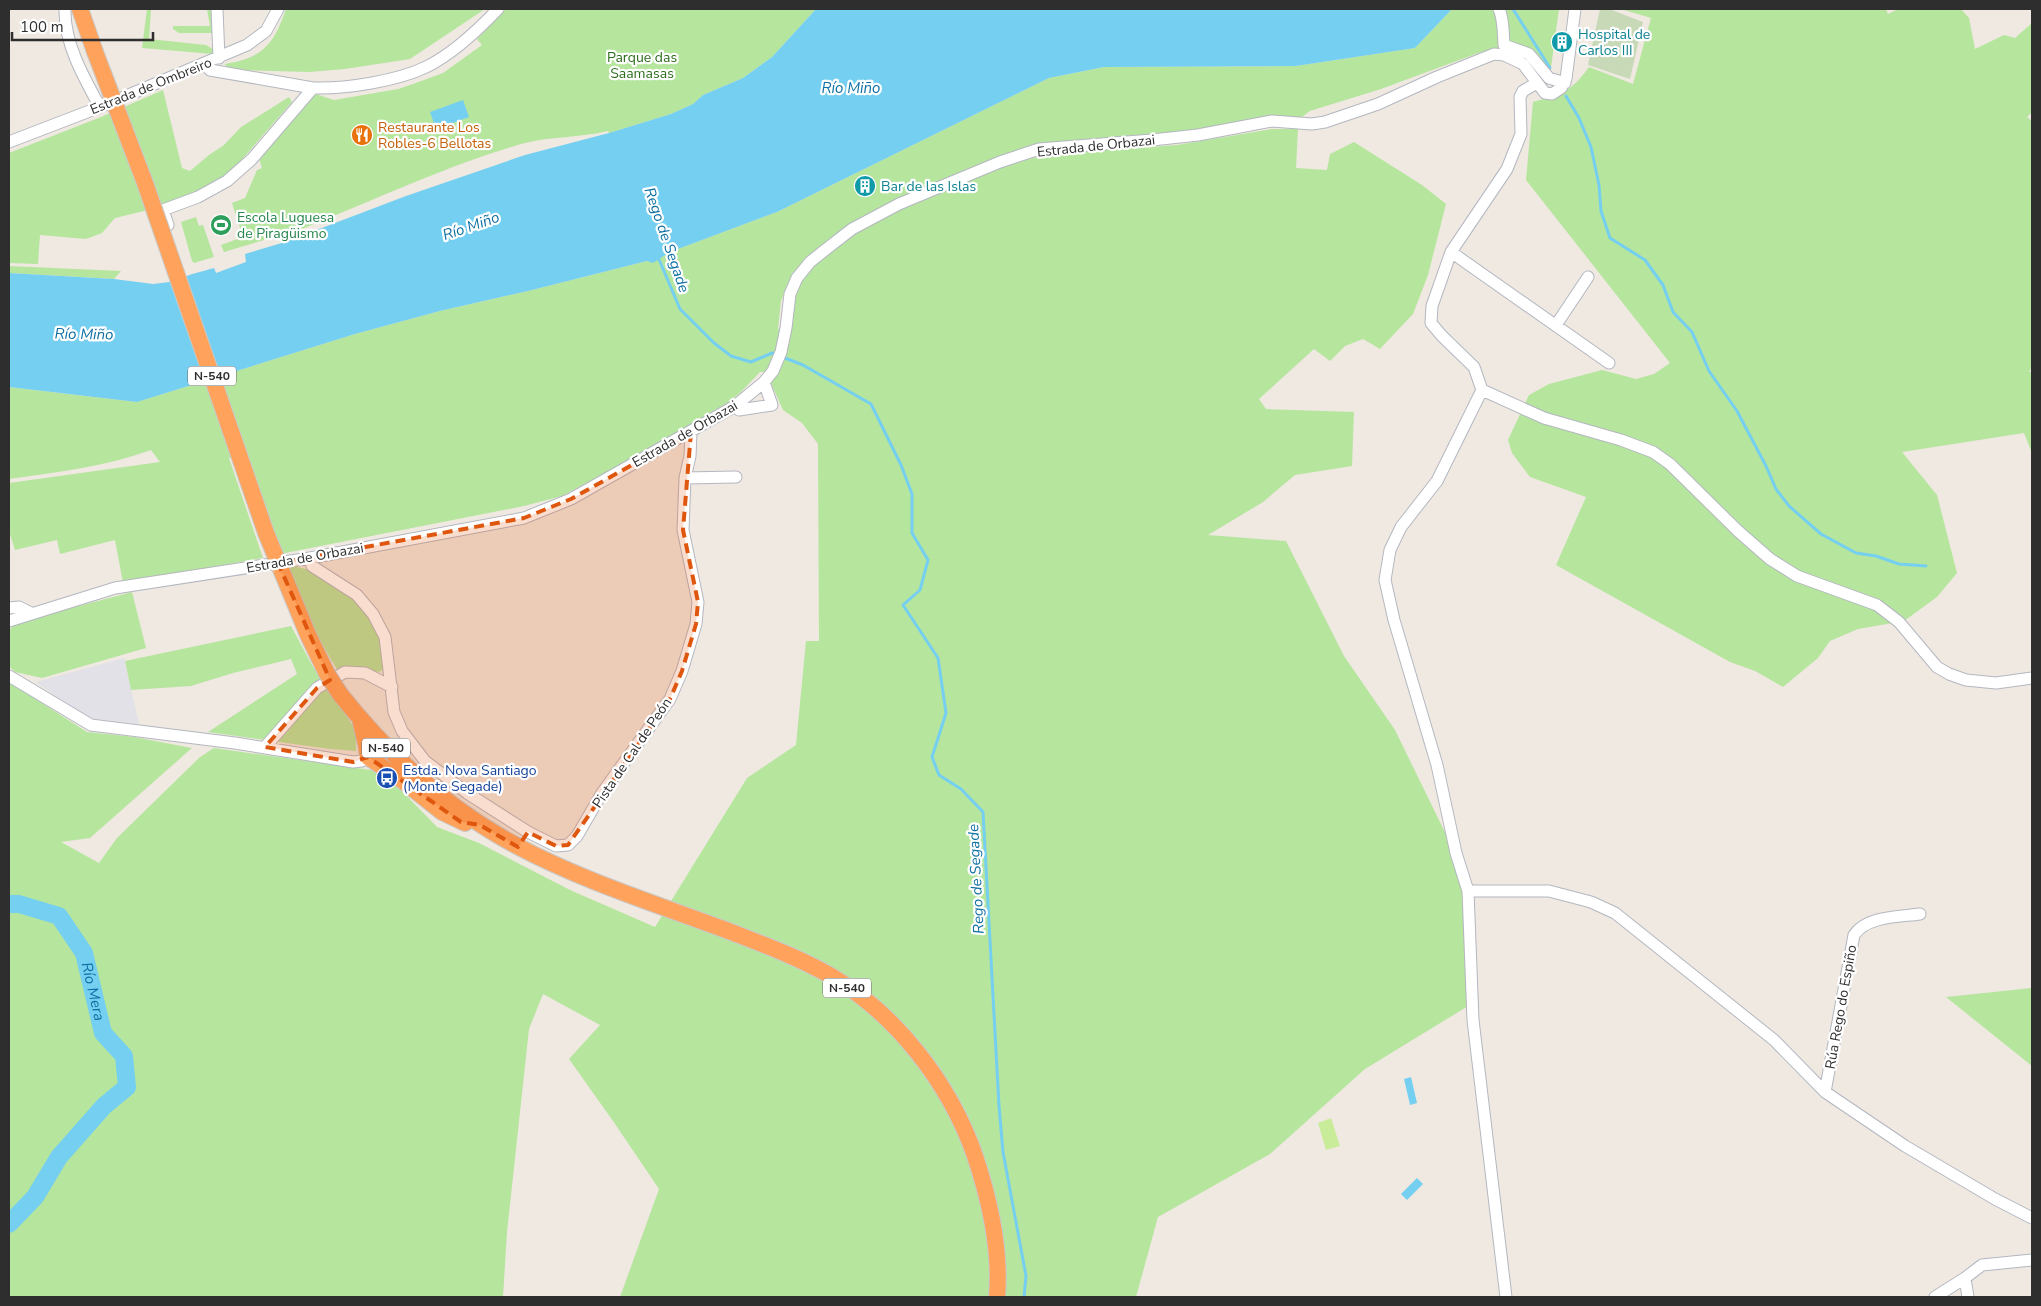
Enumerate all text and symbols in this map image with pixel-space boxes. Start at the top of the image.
scale bar [12,10,154,42]
text: 100 m [20,17,64,37]
place label: Hospital de Carlos III [1578,25,1650,60]
building icon: Hospital de Carlos III [1550,30,1574,54]
park label: Parque das Saamasas [607,48,677,83]
street label: Estrada de Ombreiro [87,53,215,119]
water label: Río Miño [822,78,880,98]
place label: Restaurante Los Robles-6 Bellotas [378,118,492,153]
restaurant icon: Restaurante Los Robles-6 Bellotas [350,123,374,147]
street label: Estrada de Orbazai [1036,130,1156,162]
building icon: Bar de las Islas [853,174,877,198]
place label: Bar de las Islas [881,177,976,196]
water label: Rego de Segade [640,185,694,295]
water label: Río Miño [440,207,502,245]
place label: Escola Luguesa de Piragüismo [237,208,334,243]
sports icon: Escola Luguesa de Piragüismo [209,213,233,237]
water label: Río Miño [54,323,114,345]
road number: N-540 [188,366,236,386]
street label: Estrada de Orbazai [629,396,741,472]
street label: Estrada de Orbazai [245,538,365,578]
street label: Pista de Cal de Peón [588,694,676,812]
road number: N-540 [362,738,410,758]
place label: Estda. Nova Santiago (Monte Segade) [403,761,537,796]
bus stop icon: Estda. Nova Santiago (Monte Segade) [375,766,399,790]
water label: Rego de Segade [963,823,989,934]
street label: Rúa Rego do Espiño [1821,943,1861,1071]
water label: Río Mera [77,960,110,1023]
road number: N-540 [823,978,871,998]

